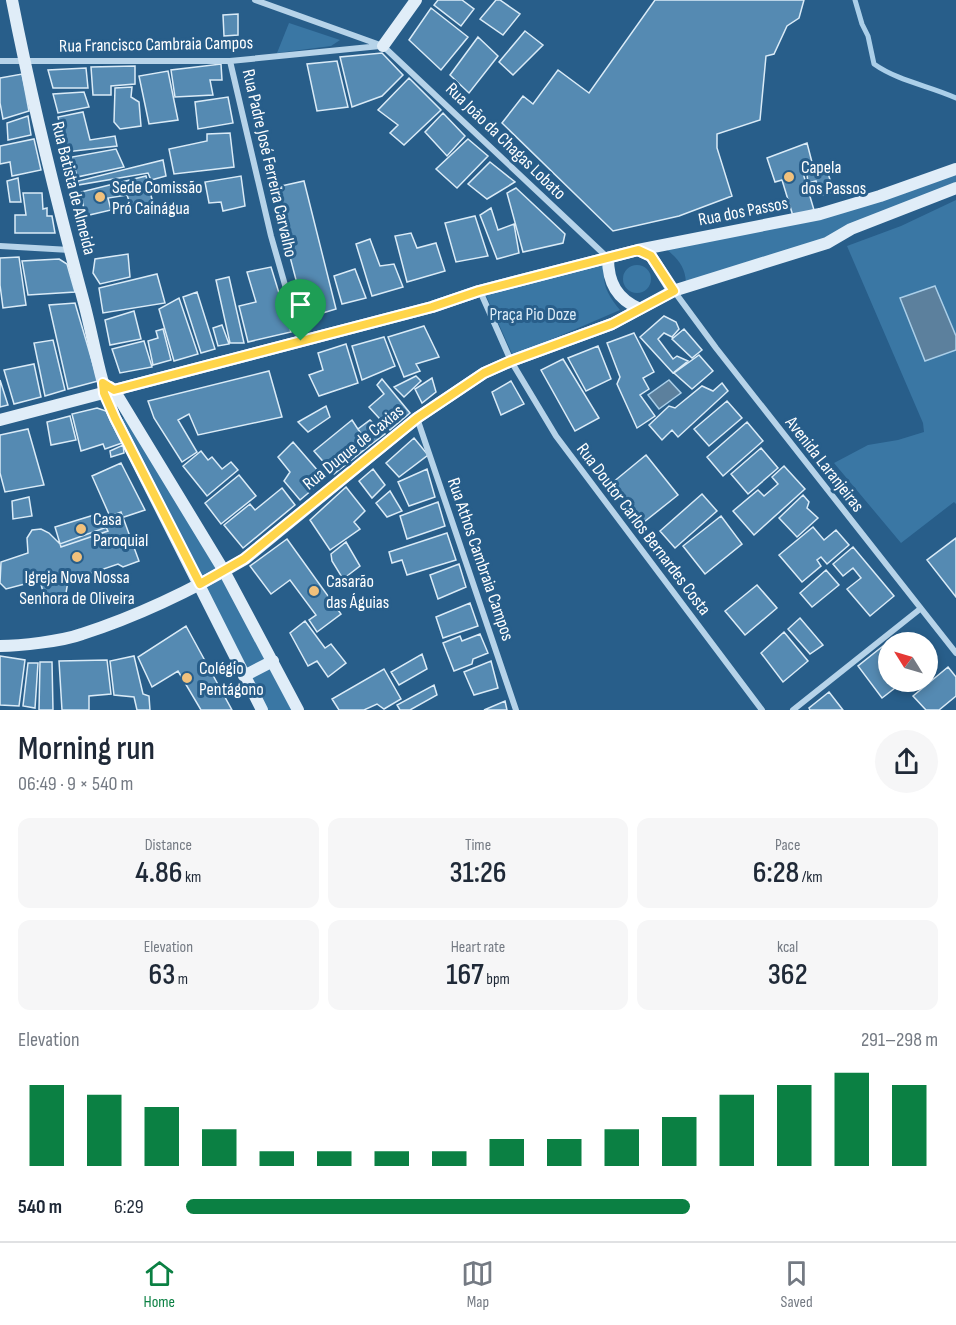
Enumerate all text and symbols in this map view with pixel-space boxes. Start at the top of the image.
street label: Rua Francisco Cambraia Campos [59,32,253,57]
street label: Rua Padre José Ferreira Carvalho [238,67,301,259]
street label: Rua João da Chagas Lobato [441,79,570,204]
street label: Rua Batista de Almeida [47,119,100,257]
place label: Capela dos Passos [801,157,866,199]
marker: Capela dos Passos [782,170,796,184]
place label: Sede Comissão Pró Cainágua [112,177,203,219]
marker: Sede Comissão Pró Cainágua [93,190,107,204]
street label: Rua dos Passos [696,193,790,230]
pin [275,279,326,341]
icon: arrive [284,288,317,321]
park label: Praça Pio Doze [489,304,577,325]
street label: Rua Duque de Caxias [299,400,408,494]
street label: Avenida Laranjeiras [780,412,868,516]
street label: Rua Doutor Carlos Bernardes Costa [572,439,715,619]
street label: Rua Athos Cambraia Campos [443,475,518,643]
place label: Casa Paroquial [93,509,148,551]
marker: Casa Paroquial [74,522,88,536]
marker: Igreja Nova Nossa Senhora de Oliveira [70,550,84,564]
place label: Igreja Nova Nossa Senhora de Oliveira [19,567,135,609]
place label: Casarão das Águias [326,571,389,613]
marker: Casarão das Águias [307,584,321,598]
north arrow [878,632,938,692]
map controls [878,632,938,692]
place label: Colégio Pentágono [199,658,264,700]
marker: Colégio Pentágono [180,671,194,685]
text: Morning run [18,729,155,769]
button: share [875,730,938,793]
text: 06:49 · 9 × 540 m [18,772,133,796]
text: Distance [145,836,192,855]
text: Time [465,836,491,855]
text: Pace [775,836,800,855]
text: 4.86 [135,855,182,891]
text: 31:26 [449,855,507,891]
text: 6:28 [753,855,799,891]
text: km [182,868,201,887]
text: /km [799,868,823,887]
text: Elevation [144,938,193,957]
text: Heart rate [451,938,505,957]
text: kcal [777,938,798,957]
text: 63 [149,957,175,993]
text: 167 [446,957,484,993]
text: 362 [768,957,808,993]
text: m [175,970,188,989]
text: bpm [484,970,510,989]
text: Elevation [18,1028,80,1052]
text: 291–298 m [861,1028,938,1052]
text: 540 m [18,1195,62,1219]
text: 6:29 [114,1195,144,1219]
tab: Home [143,1257,176,1312]
tab: Map [461,1257,494,1312]
tab: Saved [780,1257,813,1312]

